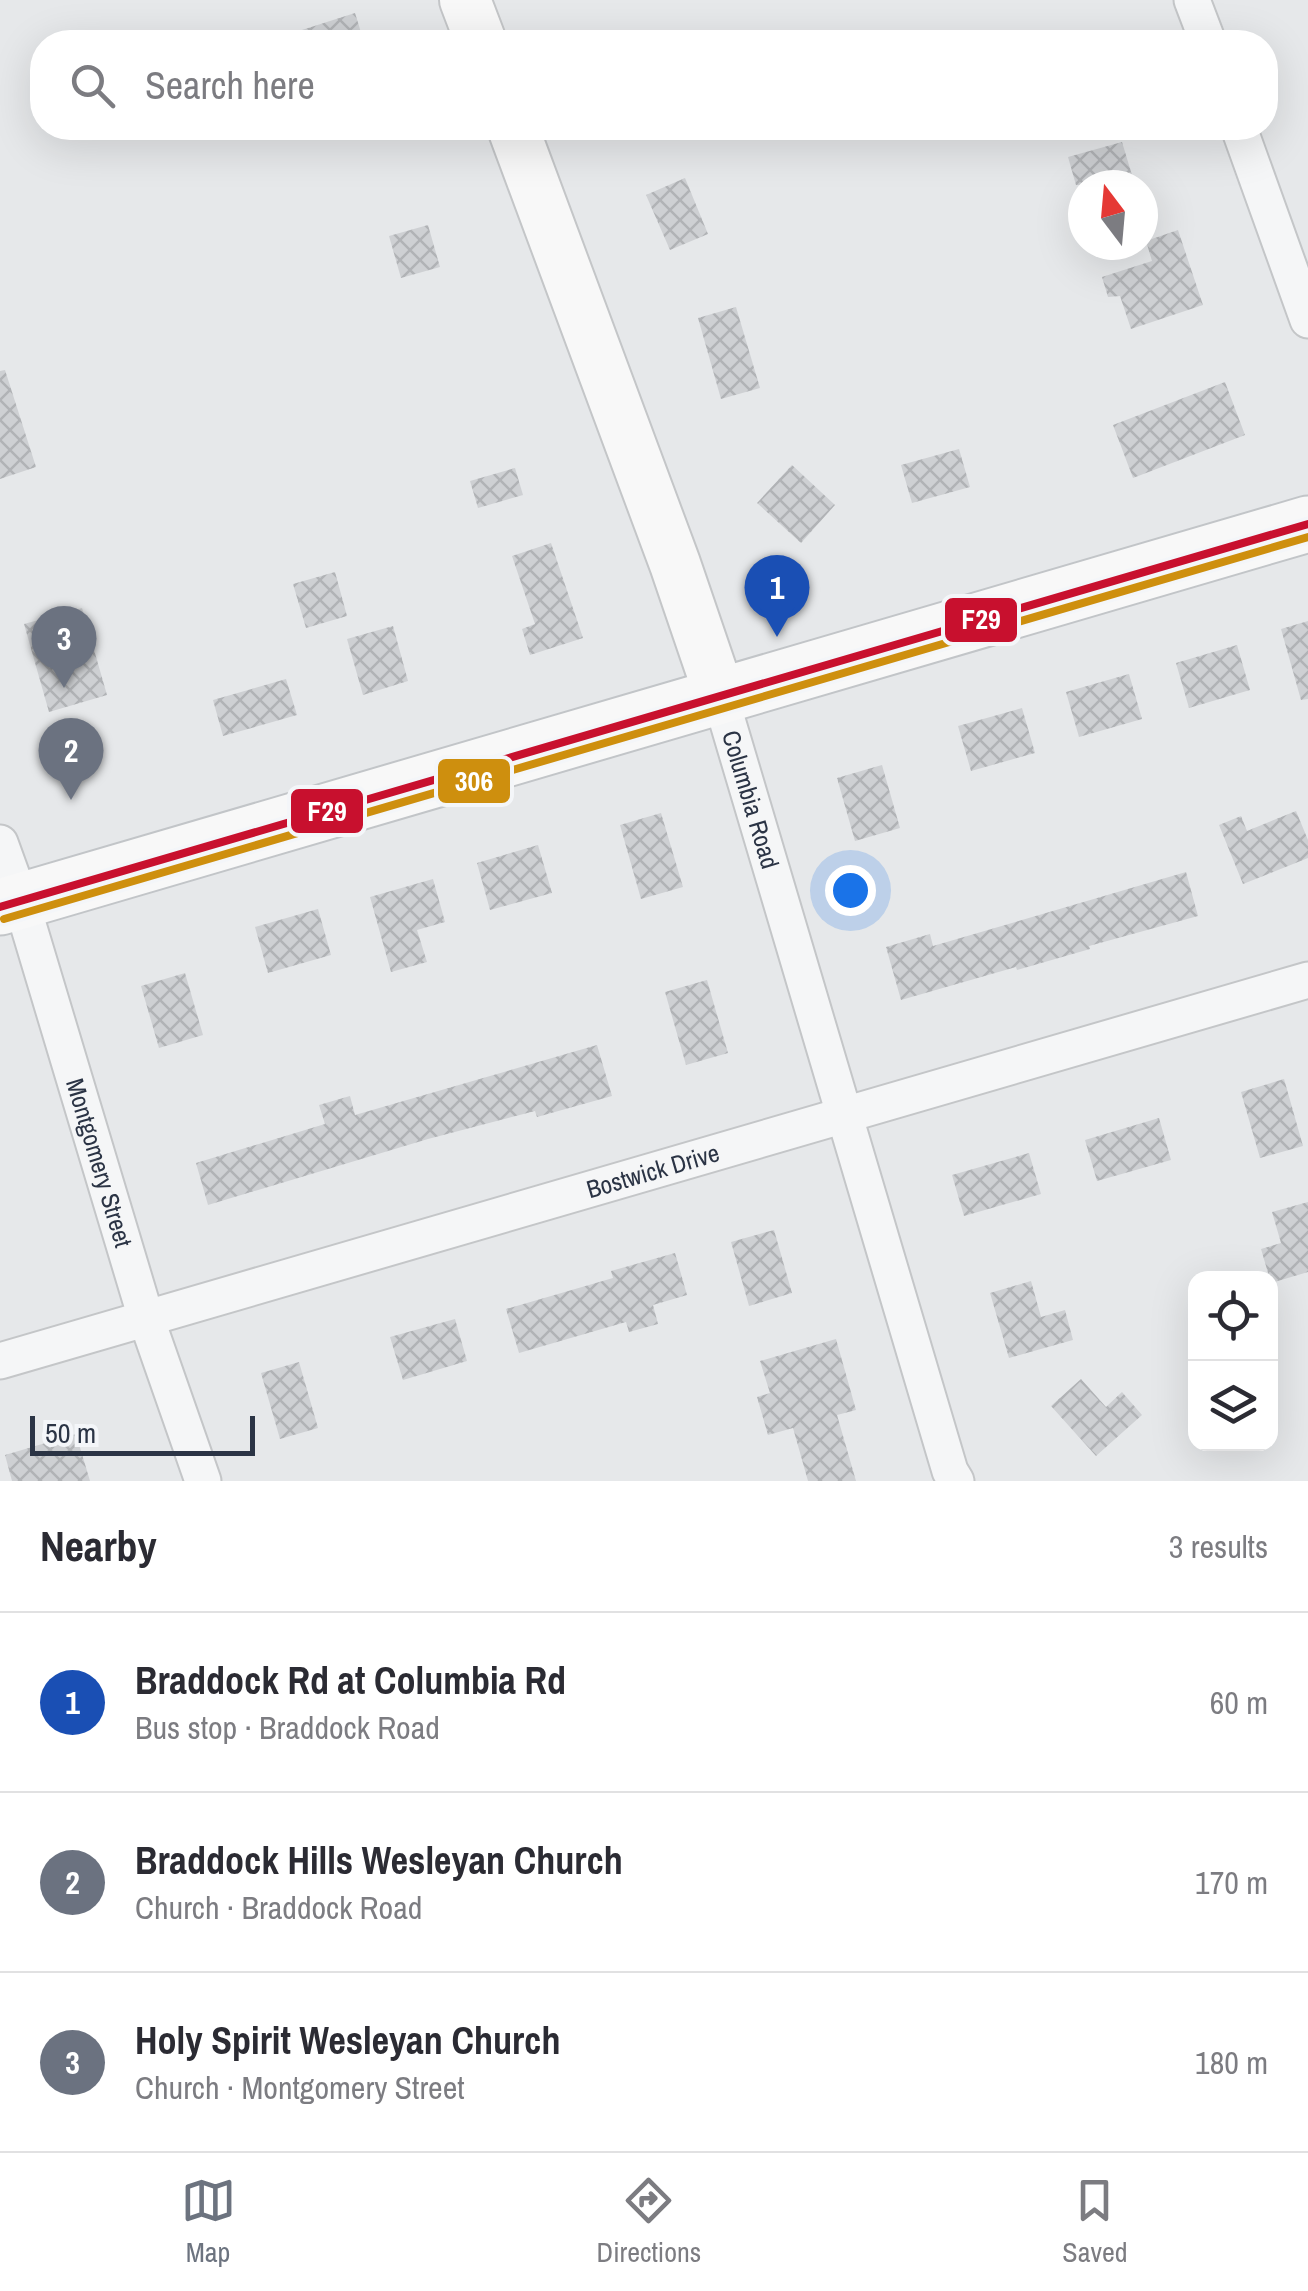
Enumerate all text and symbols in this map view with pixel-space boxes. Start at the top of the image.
search box [30,30,1278,140]
icon: search [65,58,120,113]
text: Search here [145,60,315,111]
north arrow [1068,170,1158,260]
pin: 1 [744,554,810,637]
line badge: F29 [943,596,1019,644]
text: F29 [961,600,1001,638]
pin: 3 [32,606,96,688]
pin: 2 [38,718,104,800]
street label: Columbia Road [714,726,787,873]
line badge: 306 [436,757,512,805]
text: 306 [455,762,493,800]
line badge: F29 [289,787,365,835]
text: F29 [307,792,347,830]
your location [825,865,876,916]
street label: Montgomery Street [58,1074,141,1252]
street label: Bostwick Drive [582,1135,723,1206]
map controls [1188,1271,1278,1451]
button: locate [1188,1271,1278,1361]
button: layers [1188,1361,1278,1451]
scale bar [30,1411,255,1456]
text: 50 m [45,1414,96,1452]
text: Nearby [40,1518,157,1574]
text: 3 results [1169,1525,1268,1568]
text: Braddock Rd at Columbia Rd [135,1655,566,1706]
text: 1 [65,1681,80,1724]
text: 60 m [1210,1681,1268,1724]
text: Bus stop · Braddock Road [135,1706,440,1749]
text: Braddock Hills Wesleyan Church [135,1835,623,1886]
text: 2 [65,1861,80,1904]
text: 170 m [1195,1861,1268,1904]
text: Church · Braddock Road [135,1886,422,1929]
text: Holy Spirit Wesleyan Church [135,2015,560,2066]
text: 3 [65,2041,80,2084]
text: 180 m [1195,2041,1268,2084]
text: Church · Montgomery Street [135,2066,465,2109]
tab: Map [181,2173,236,2271]
tab: Directions [597,2173,701,2271]
tab: Saved [1062,2173,1127,2271]

